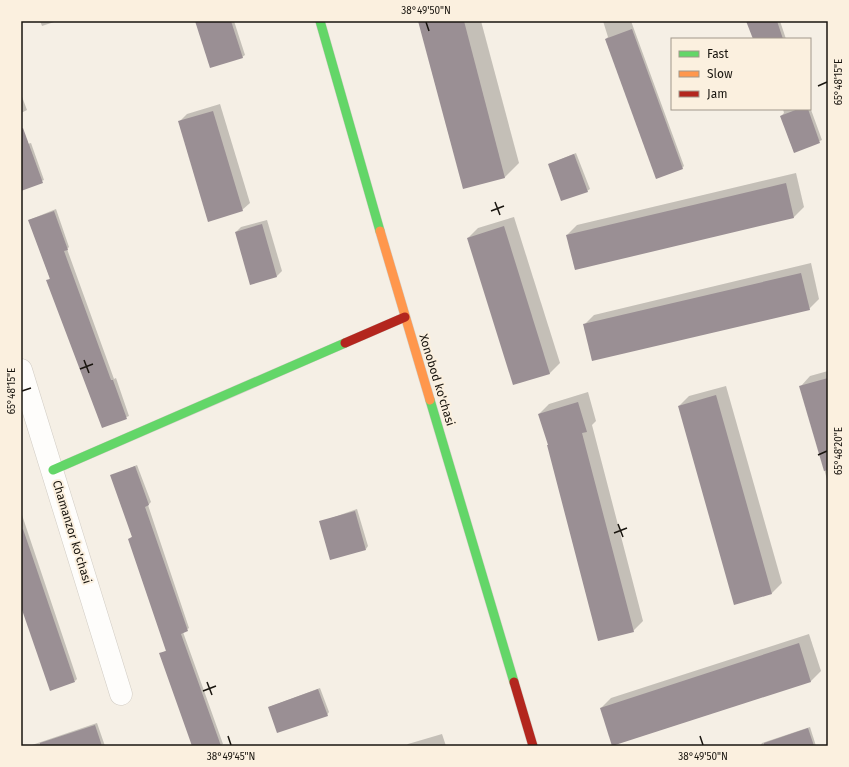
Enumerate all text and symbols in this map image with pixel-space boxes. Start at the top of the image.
text: 38°49'50"N [401,5,451,17]
legend [671,38,811,110]
text: Fast [707,47,729,61]
text: 65°48'15"E [833,59,845,105]
text: Slow [707,67,733,81]
text: Jam [707,87,727,101]
street label: Xonobod ko'chasi [416,332,458,428]
text: 65°48'15"E [6,368,18,414]
text: 65°48'20"E [833,427,845,475]
street label: Chamanzor ko'chasi [50,479,94,585]
text: 38°49'45"N [207,751,255,763]
text: 38°49'50"N [678,751,728,763]

